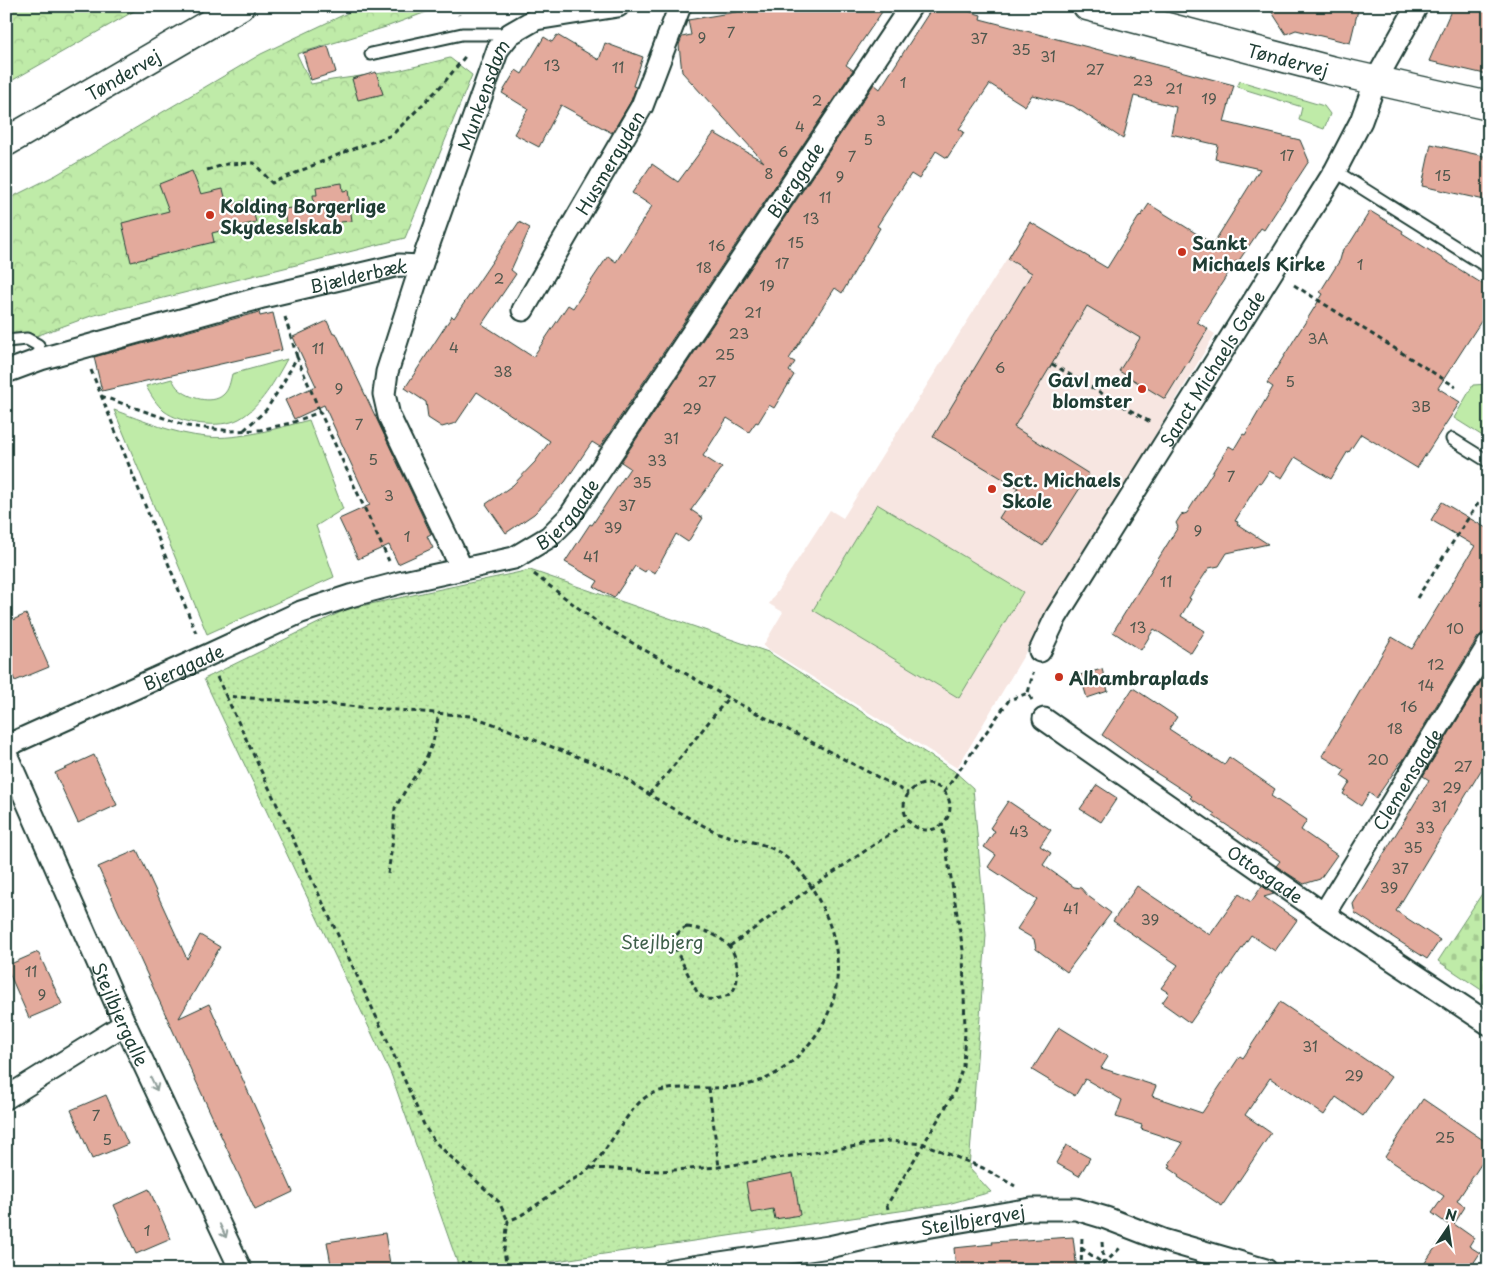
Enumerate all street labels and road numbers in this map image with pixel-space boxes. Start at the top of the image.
street label: Munkensdam [450,32,515,154]
street label: Tøndervej [1245,35,1332,83]
street label: Tøndervej [80,42,165,107]
street label: Husmergyden [568,105,650,220]
street label: Bjerggade [760,136,830,223]
street label: Bjælderbæk [306,251,409,299]
street label: Sanct Michaels Gade [1152,285,1271,452]
street label: Bjerggade [530,473,605,556]
street label: Bjerggade [138,636,228,696]
street label: Clemensgade [1365,723,1448,835]
street label: Ottosgade [1222,837,1309,909]
street label: Stejlbjergalle [86,957,156,1071]
street label: Stejlbjergvej [918,1197,1027,1241]

